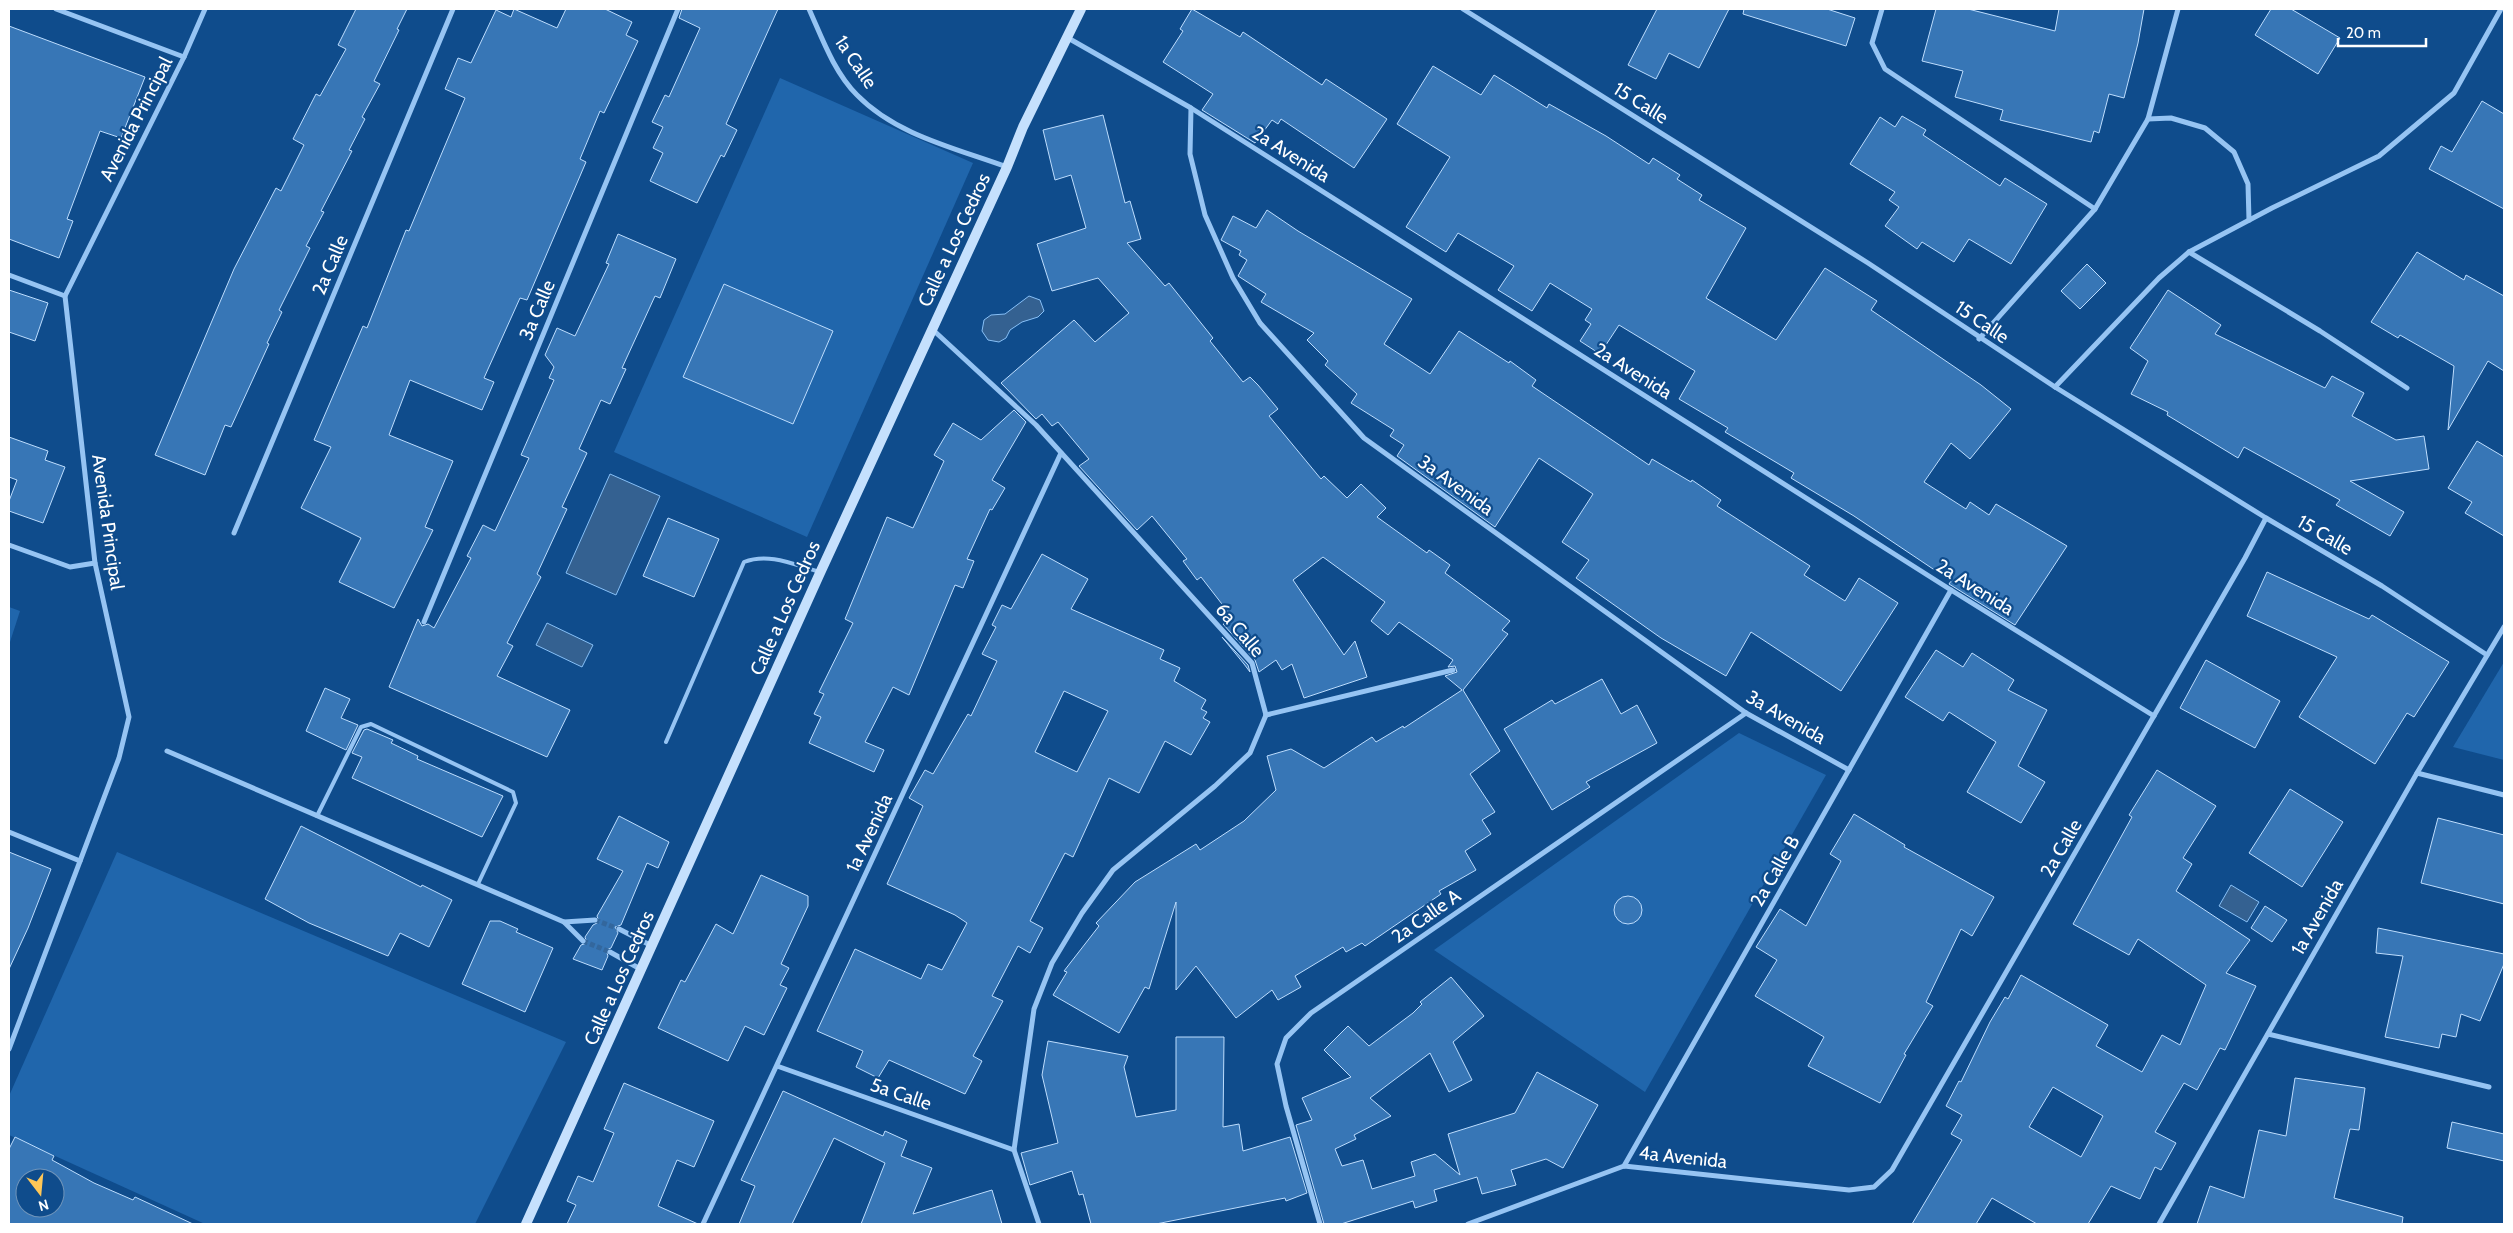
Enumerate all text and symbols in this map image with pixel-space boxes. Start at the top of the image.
scale bar [2338,15,2426,47]
text: 20 m [2346,24,2381,42]
street label: 1a Calle [830,31,882,93]
street label: Avenida Principal [95,52,178,185]
street label: 15 Calle [1609,77,1673,129]
street label: 2a Avenida [1248,121,1334,187]
street label: Calle a Los Cedros [913,169,995,310]
street label: 2a Calle [307,231,353,298]
street label: 3a Calle [514,276,560,344]
street label: 15 Calle [1951,296,2014,349]
street label: 2a Avenida [1590,338,1676,404]
street label: 3a Avenida [1414,450,1498,520]
street label: Avenida Principal [87,453,129,592]
street label: 15 Calle [2293,510,2357,560]
street label: Calle a Los Cedros [745,537,825,679]
street label: 2a Avenida [1932,554,2018,620]
street label: 6a Calle [1211,598,1269,662]
street label: 3a Avenida [1742,685,1830,749]
street label: 1a Avenida [841,790,897,876]
street label: 2a Calle [2035,815,2087,881]
street label: 2a Calle B [1745,831,1805,911]
street label: 1a Avenida [2286,875,2348,959]
street label: 2a Calle A [1387,884,1465,948]
street label: Calle a Los Cedros [579,907,659,1049]
street label: 5a Calle [867,1073,935,1115]
street label: 4a Avenida [1638,1141,1728,1173]
north arrow [15,1168,65,1218]
text: N [36,1195,51,1216]

